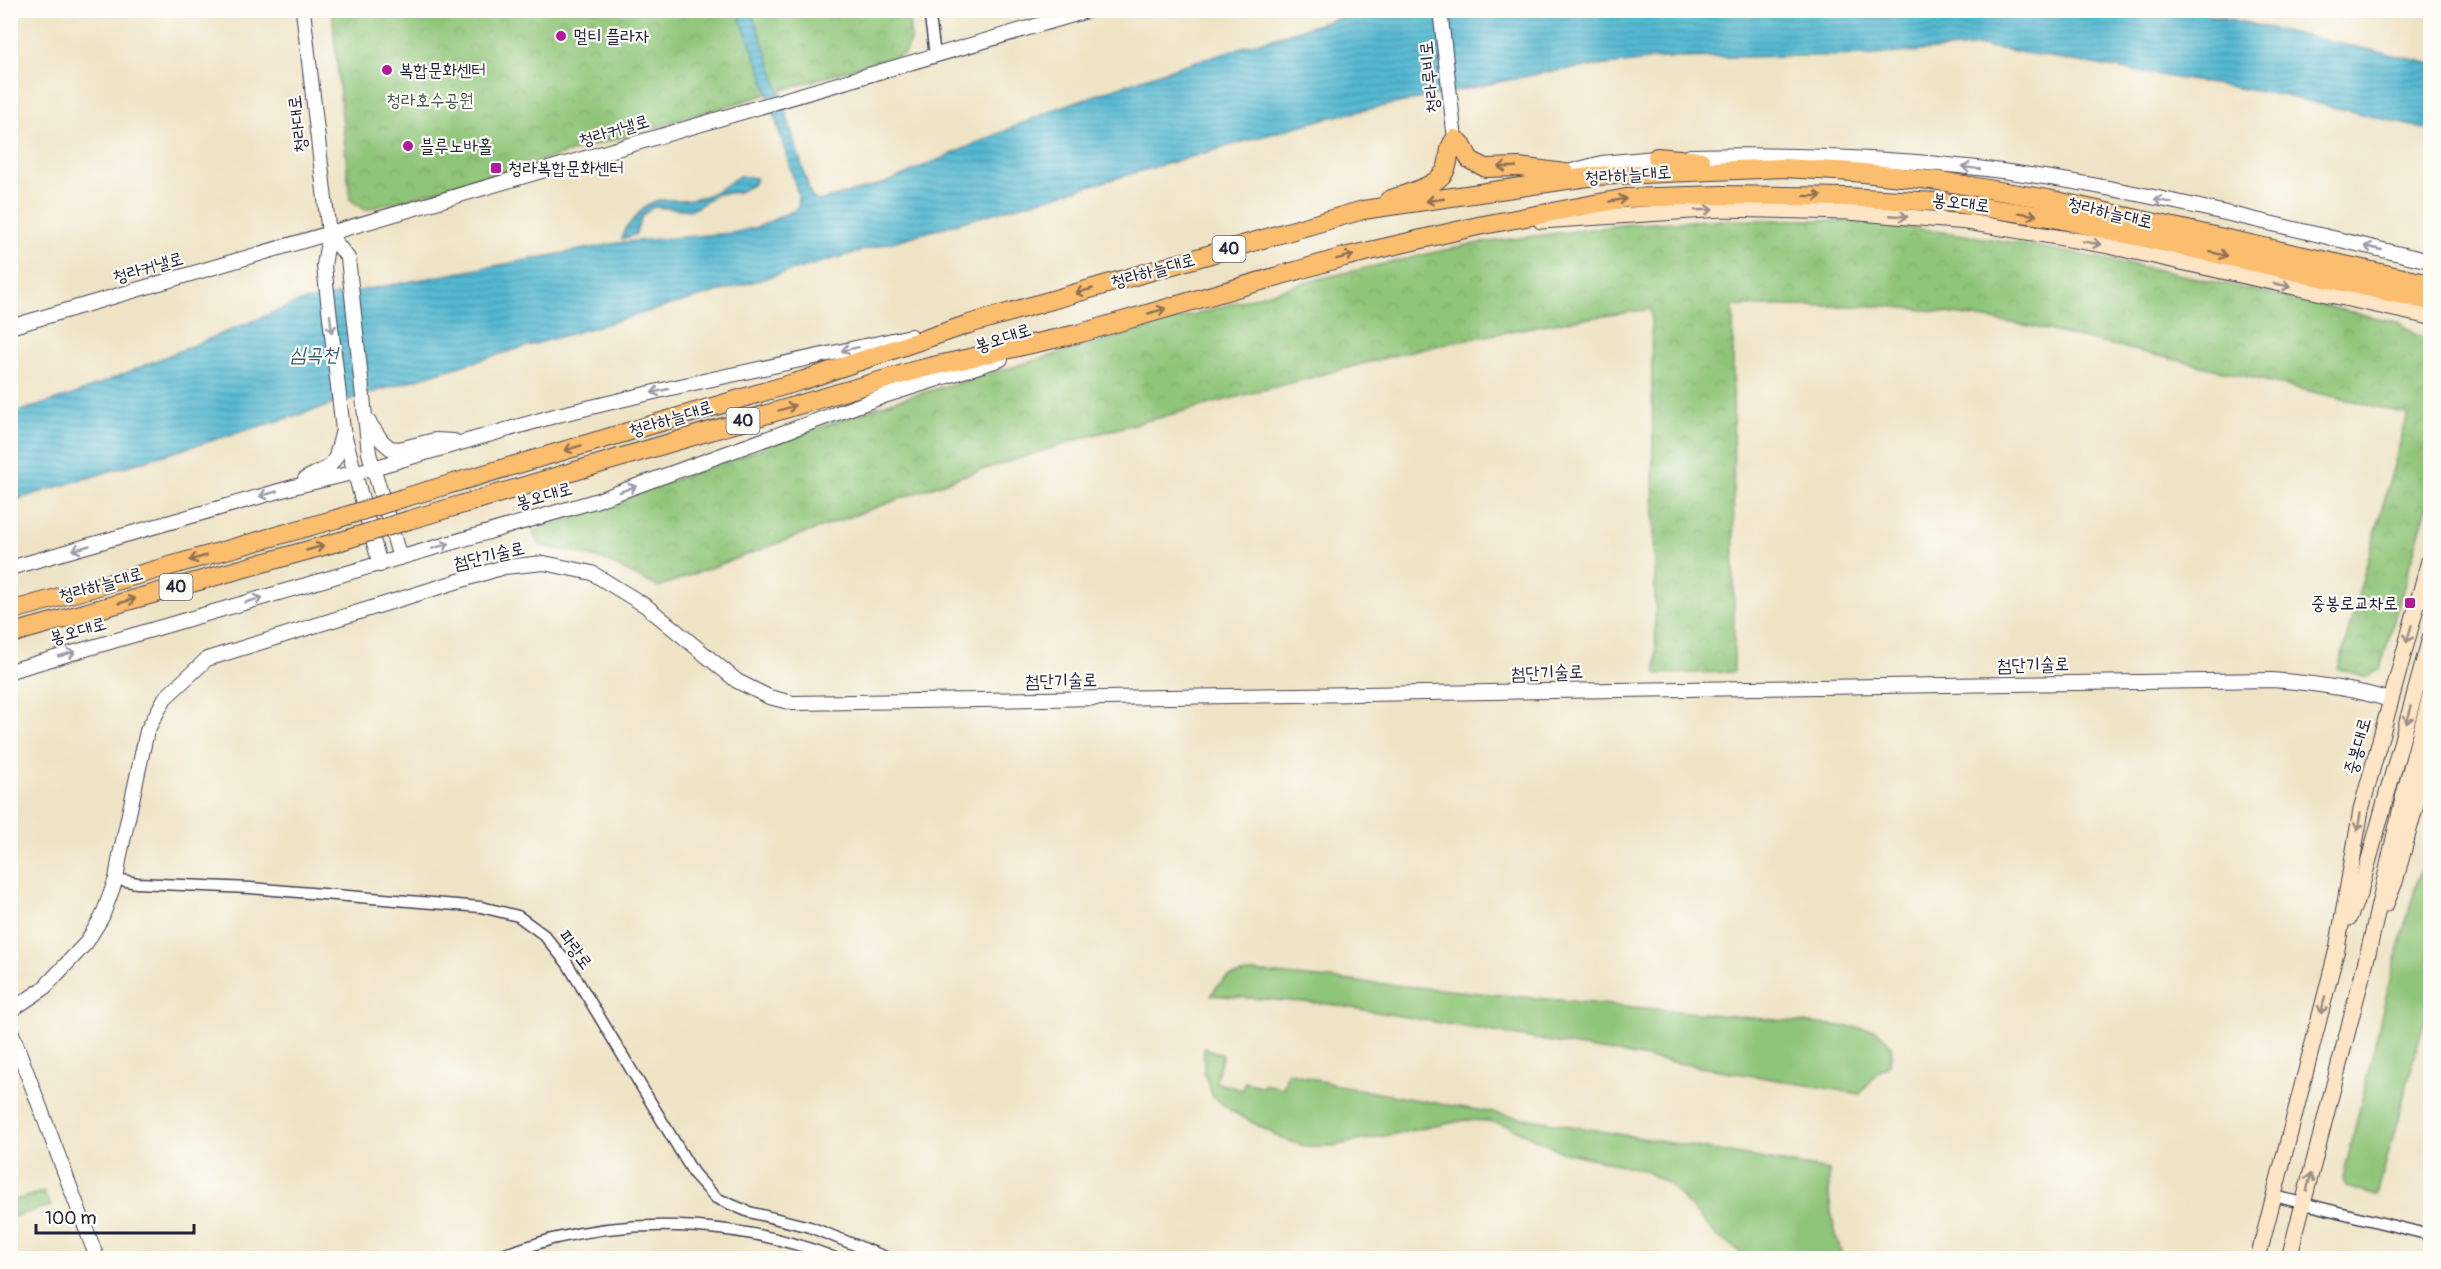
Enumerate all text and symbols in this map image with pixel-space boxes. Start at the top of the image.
place label: 멀티 플라자 [573,25,650,48]
marker: 멀티 플라자 [554,29,568,43]
street label: 청라루비로 [1415,40,1445,114]
place label: 복합문화센터 [399,59,486,82]
marker: 복합문화센터 [380,63,394,77]
park label: 청라호수공원 [387,89,473,112]
street label: 청라대로 [283,94,313,154]
street label: 청라커낼로 [576,109,652,153]
place label: 블루노바홀 [420,135,492,158]
marker: 블루노바홀 [401,139,415,153]
place label: 청라복합문화센터 [508,157,624,180]
street label: 청라하늘대로 [1584,160,1672,190]
marker: 청라복합문화센터 [489,161,503,175]
one-way arrow [1497,162,1517,173]
one-way arrow [1961,162,1981,173]
street label: 봉오대로 [1931,188,1991,218]
one-way arrow [1803,190,1823,202]
street label: 청라하늘대로 [2065,192,2155,234]
one-way arrow [1426,194,1446,205]
one-way arrow [1608,194,1628,205]
one-way arrow [2154,194,2173,206]
one-way arrow [1694,204,1714,216]
one-way arrow [2018,208,2037,219]
one-way arrow [1889,211,1908,222]
road number: 40 [1212,236,1246,262]
one-way arrow [2082,237,2101,248]
one-way arrow [2364,242,2383,254]
street label: 청라커낼로 [110,247,186,289]
street label: 청라하늘대로 [1108,248,1198,294]
one-way arrow [2209,249,2228,261]
one-way arrow [1335,251,1354,262]
one-way arrow [2273,279,2292,291]
one-way arrow [1075,285,1094,297]
one-way arrow [1147,305,1166,316]
one-way arrow [325,313,336,333]
street label: 봉오대로 [972,318,1034,358]
water label: 심곡천 [290,342,340,367]
one-way arrow [841,344,861,355]
one-way arrow [651,385,670,397]
street label: 청라하늘대로 [626,395,716,443]
one-way arrow [777,402,796,413]
road number: 40 [726,408,760,434]
one-way arrow [564,443,583,454]
street label: 봉오대로 [513,477,575,515]
one-way arrow [618,483,637,494]
one-way arrow [259,489,278,500]
street label: 첨단기술로 [451,537,527,575]
one-way arrow [431,540,450,551]
one-way arrow [305,542,324,553]
one-way arrow [72,543,91,554]
one-way arrow [189,553,208,564]
street label: 청라하늘대로 [56,562,146,608]
road number: 40 [160,574,192,600]
place label: 중봉로교차로 [2311,592,2398,615]
one-way arrow [244,594,263,605]
one-way arrow [118,595,137,606]
marker: 중봉로교차로 [2403,596,2417,610]
street label: 봉오대로 [47,612,109,650]
one-way arrow [2403,624,2414,643]
one-way arrow [57,648,76,660]
street label: 첨단기술로 [1997,653,2069,677]
street label: 첨단기술로 [1510,660,1584,686]
street label: 첨단기술로 [1025,669,1097,693]
one-way arrow [2403,705,2414,724]
street label: 중봉대로 [2339,715,2377,777]
one-way arrow [2353,812,2364,832]
street label: 파랑로 [553,926,597,974]
one-way arrow [2316,996,2328,1015]
one-way arrow [2303,1172,2315,1191]
scale bar [36,1197,194,1235]
text: 100 m [45,1207,97,1230]

